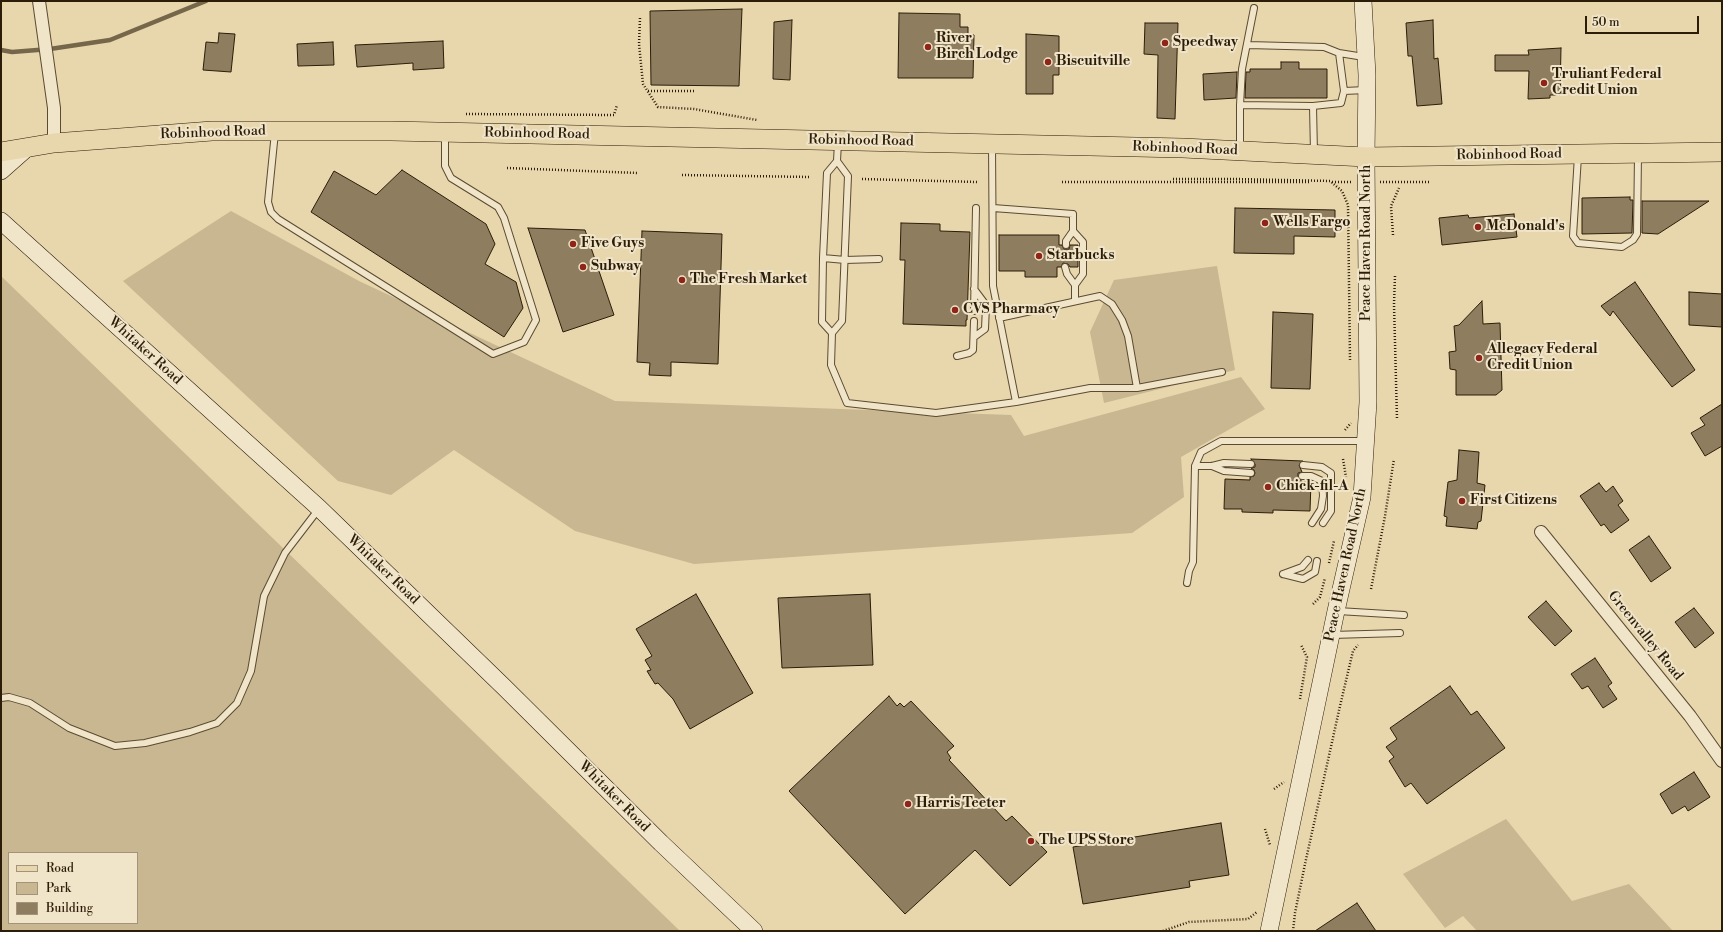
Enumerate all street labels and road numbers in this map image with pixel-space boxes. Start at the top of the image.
street label: Robinhood Road [160,123,266,143]
street label: Robinhood Road [484,125,590,143]
street label: Robinhood Road [808,132,914,150]
street label: Robinhood Road [1132,139,1238,159]
street label: Robinhood Road [1456,146,1562,164]
street label: Peace Haven Road North [1359,165,1375,321]
street label: Whitaker Road [105,314,185,388]
street label: Peace Haven Road North [1322,487,1370,643]
street label: Whitaker Road [344,532,422,608]
street label: Greenvalley Road [1604,588,1686,684]
street label: Whitaker Road [575,758,653,836]

